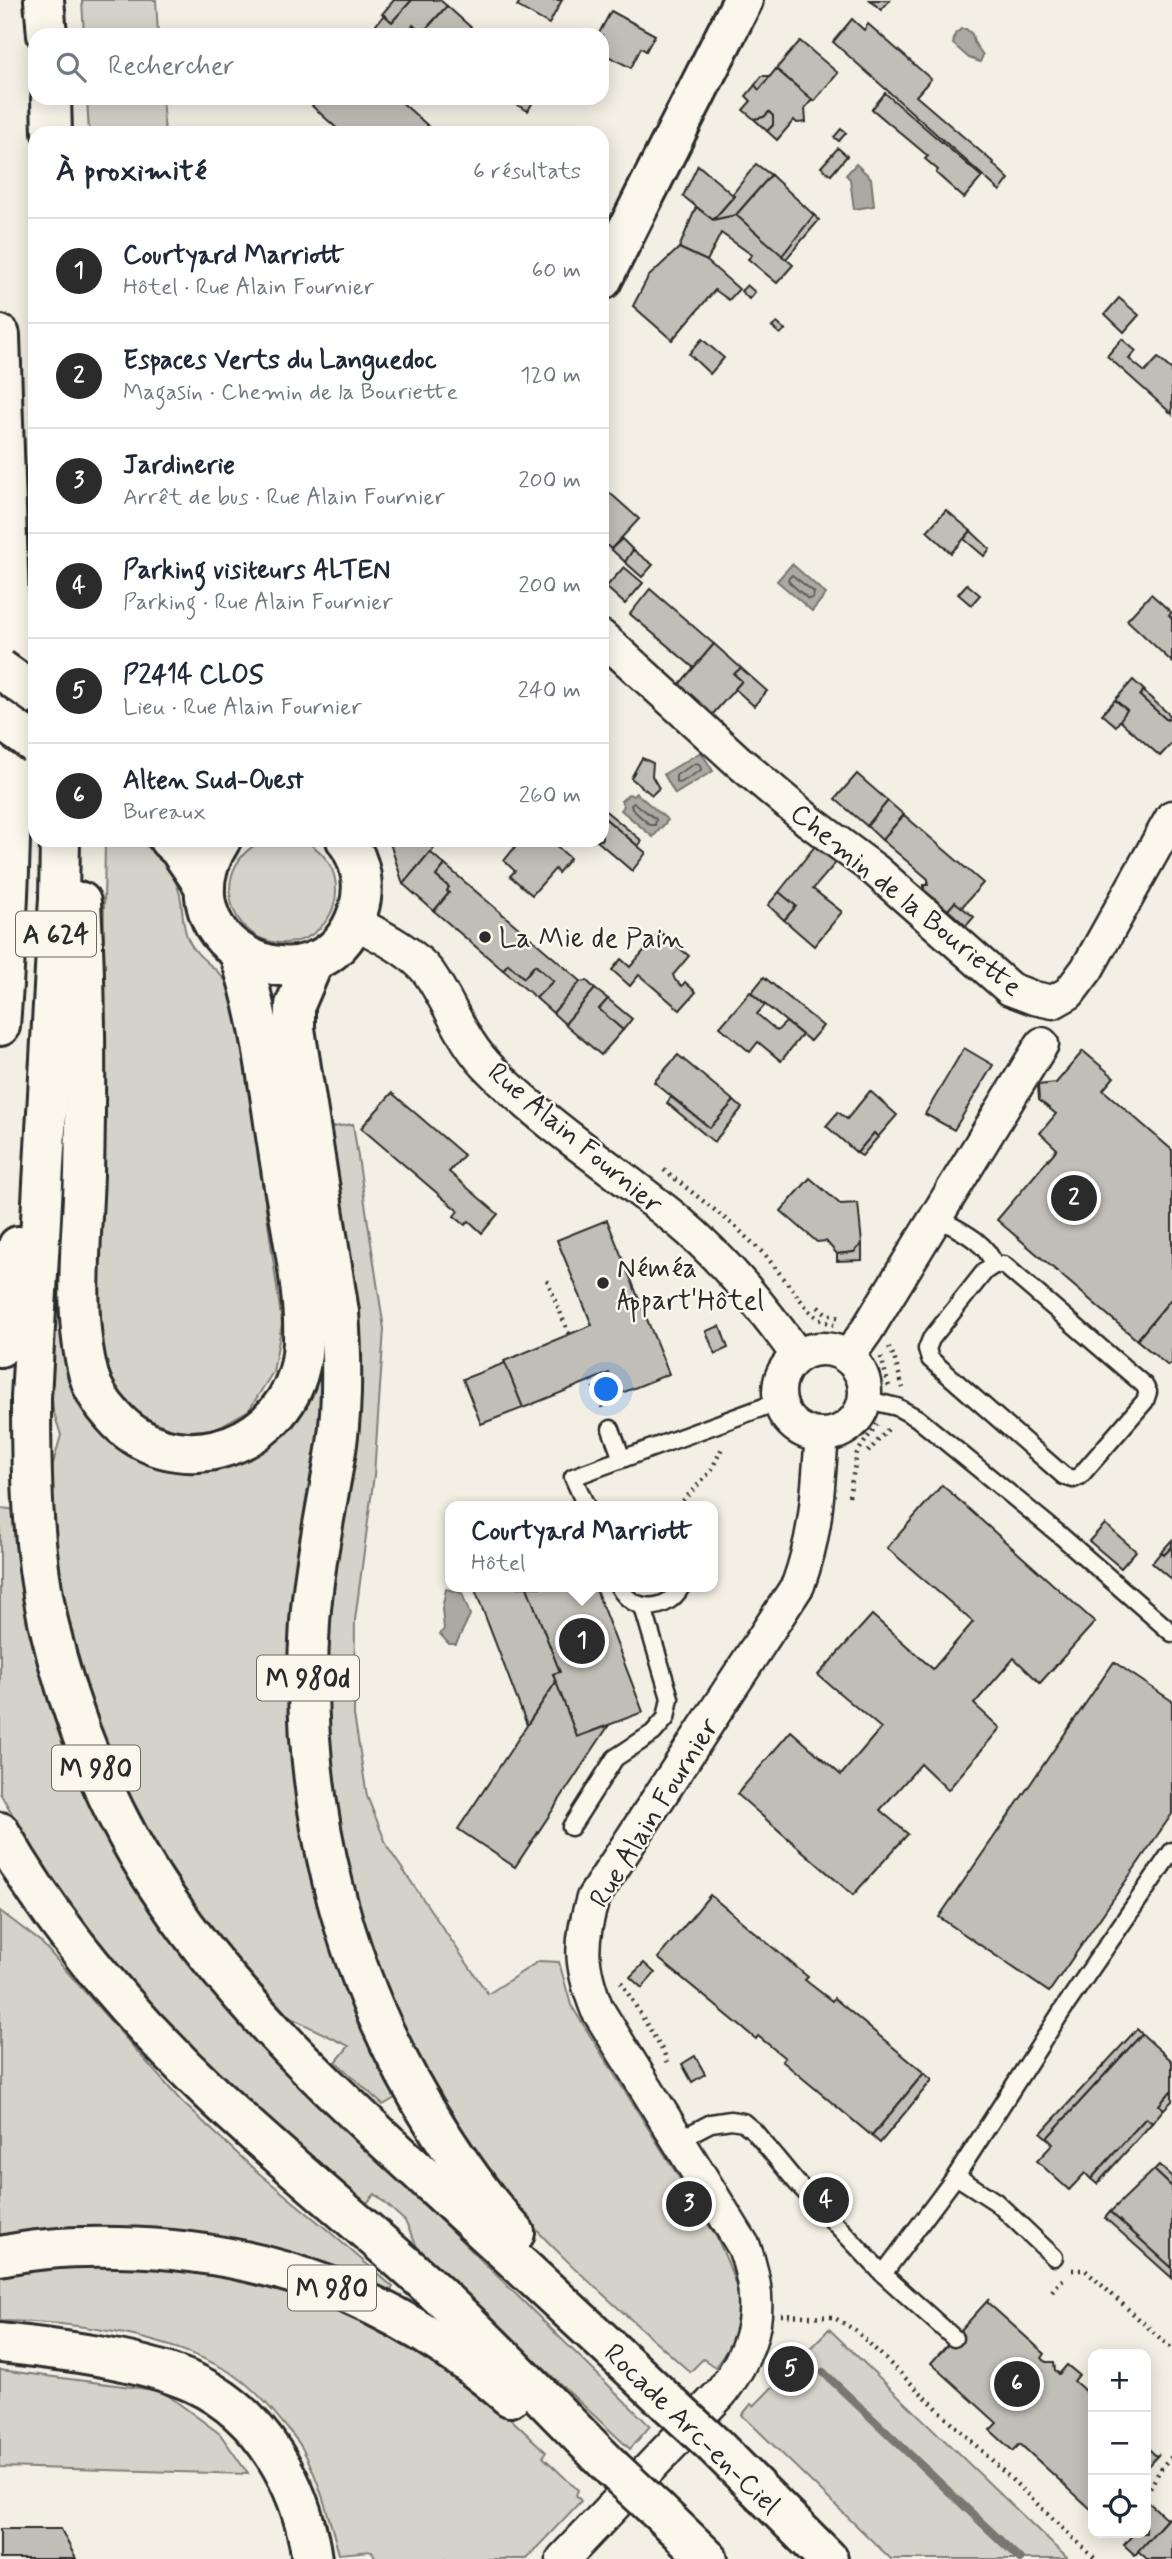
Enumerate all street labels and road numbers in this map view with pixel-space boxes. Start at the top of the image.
street label: Chemin de la Bouriette [782,796,1029,1006]
road number: A 624 [16,911,96,956]
street label: Rue Alain Fournier [479,1055,670,1224]
road number: M 980d [257,1656,359,1700]
street label: Rue Alain Fournier [582,1711,729,1915]
road number: M 980 [52,1746,140,1791]
road number: M 980 [288,2266,376,2310]
street label: Rocade Arc-en-Ciel [595,2336,788,2524]

